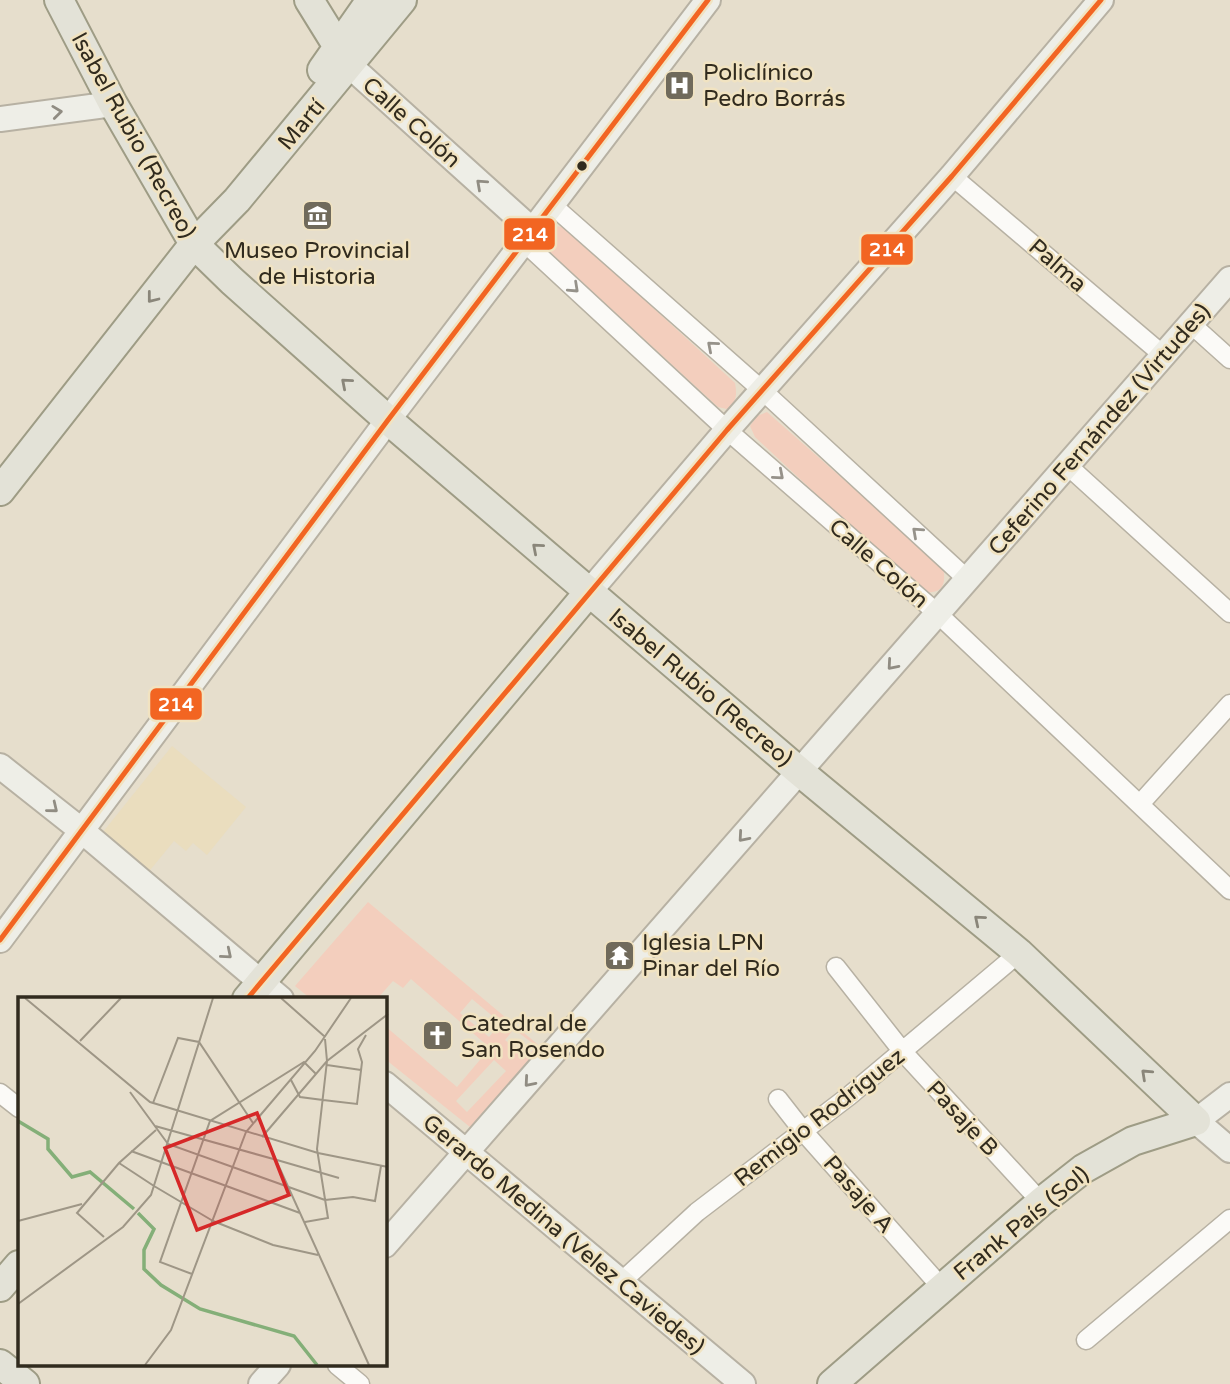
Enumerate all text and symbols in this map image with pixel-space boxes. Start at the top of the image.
street label: Isabel Rubio (Recreo) [65,27,201,244]
place label: Policlínico Pedro Borrás [703,59,846,113]
hospital icon: Policlínico Pedro Borrás [663,68,697,102]
street label: Calle Colón [356,71,466,174]
street label: Martí [272,93,331,156]
one-way arrow [51,104,63,119]
unlabelled marker [575,159,589,173]
one-way arrow [477,180,490,193]
museum icon: Museo Provincial de Historia [300,199,334,233]
line badge: 214 [503,217,556,251]
text: 214 [512,224,548,246]
line badge: 214 [860,233,914,266]
street label: Palma [1023,233,1092,298]
place label: Museo Provincial de Historia [224,237,410,291]
text: 214 [869,239,905,261]
one-way arrow [566,279,579,292]
one-way arrow [148,290,161,303]
street label: Ceferino Fernández (Virtudes) [983,298,1217,561]
one-way arrow [707,342,720,354]
one-way arrow [342,379,355,391]
one-way arrow [770,467,783,479]
street label: Calle Colón [823,513,934,615]
one-way arrow [912,528,925,541]
one-way arrow [532,544,545,556]
street label: Isabel Rubio (Recreo) [603,603,798,773]
one-way arrow [888,657,900,670]
line badge: 214 [149,687,203,721]
text: 214 [158,694,194,716]
one-way arrow [46,800,58,813]
one-way arrow [739,829,751,842]
one-way arrow [974,916,987,928]
place label: Iglesia LPN Pinar del Río [642,929,780,983]
temple icon: Iglesia LPN Pinar del Río [602,938,636,972]
one-way arrow [220,946,232,959]
inset map [18,997,387,1366]
place label: Catedral de San Rosendo [461,1010,605,1064]
church icon: Catedral de San Rosendo [421,1019,455,1053]
street label: Remigio Rodríguez [729,1042,911,1193]
one-way arrow [1141,1069,1154,1082]
one-way arrow [525,1074,537,1087]
street label: Pasaje B [920,1075,1004,1162]
street label: Gerardo Medina (Velez Caviedes) [417,1109,710,1361]
street label: Pasaje A [817,1150,900,1239]
street label: Frank País (Sol) [948,1161,1095,1287]

